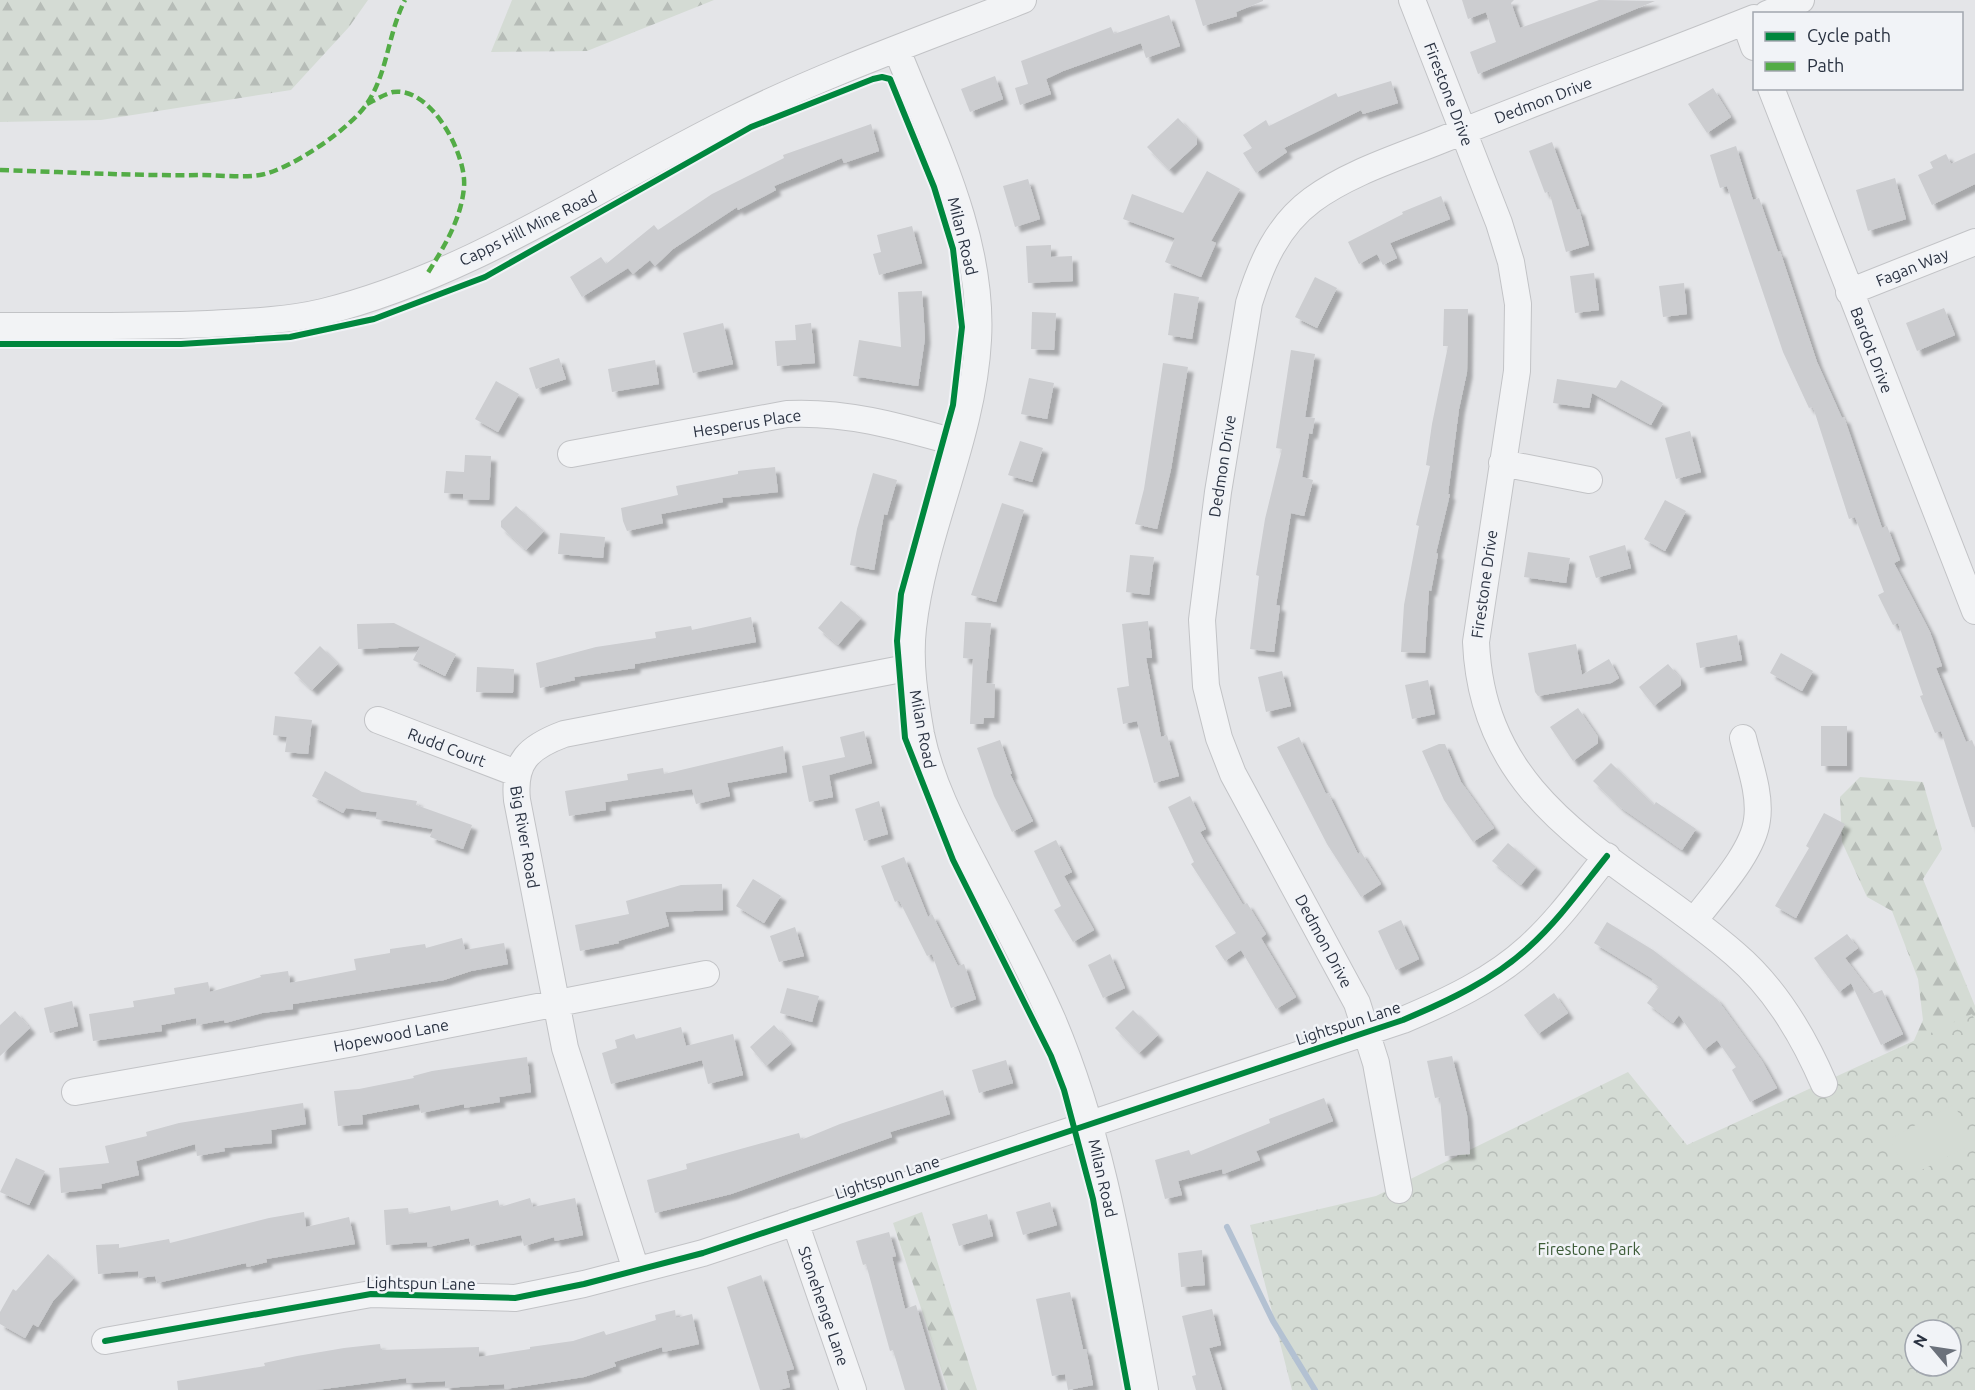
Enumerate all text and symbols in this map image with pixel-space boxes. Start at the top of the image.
legend [1753,12,1963,90]
text: Cycle path [1807,25,1891,45]
street label: Firestone Drive [1421,40,1477,148]
text: Path [1807,55,1844,75]
street label: Dedmon Drive [1492,73,1594,127]
street label: Capps Hill Mine Road [456,187,600,269]
street label: Milan Road [945,195,981,277]
street label: Fagan Way [1873,244,1951,290]
street label: Bardot Drive [1847,304,1897,396]
street label: Hesperus Place [692,406,802,440]
street label: Dedmon Drive [1205,414,1239,518]
street label: Firestone Drive [1467,529,1501,639]
street label: Milan Road [907,688,939,770]
street label: Rudd Court [405,724,489,770]
street label: Big River Road [507,784,543,890]
street label: Dedmon Drive [1292,891,1356,991]
street label: Lightspun Lane [1293,998,1403,1048]
street label: Hopewood Lane [332,1015,450,1055]
street label: Milan Road [1085,1137,1121,1219]
street label: Lightspun Lane [832,1152,942,1202]
park label: Firestone Park [1537,1240,1641,1258]
street label: Stonehenge Lane [795,1244,853,1368]
street label: Lightspun Lane [366,1273,476,1293]
north arrow [1903,1318,1963,1378]
text: N [1909,1331,1931,1350]

